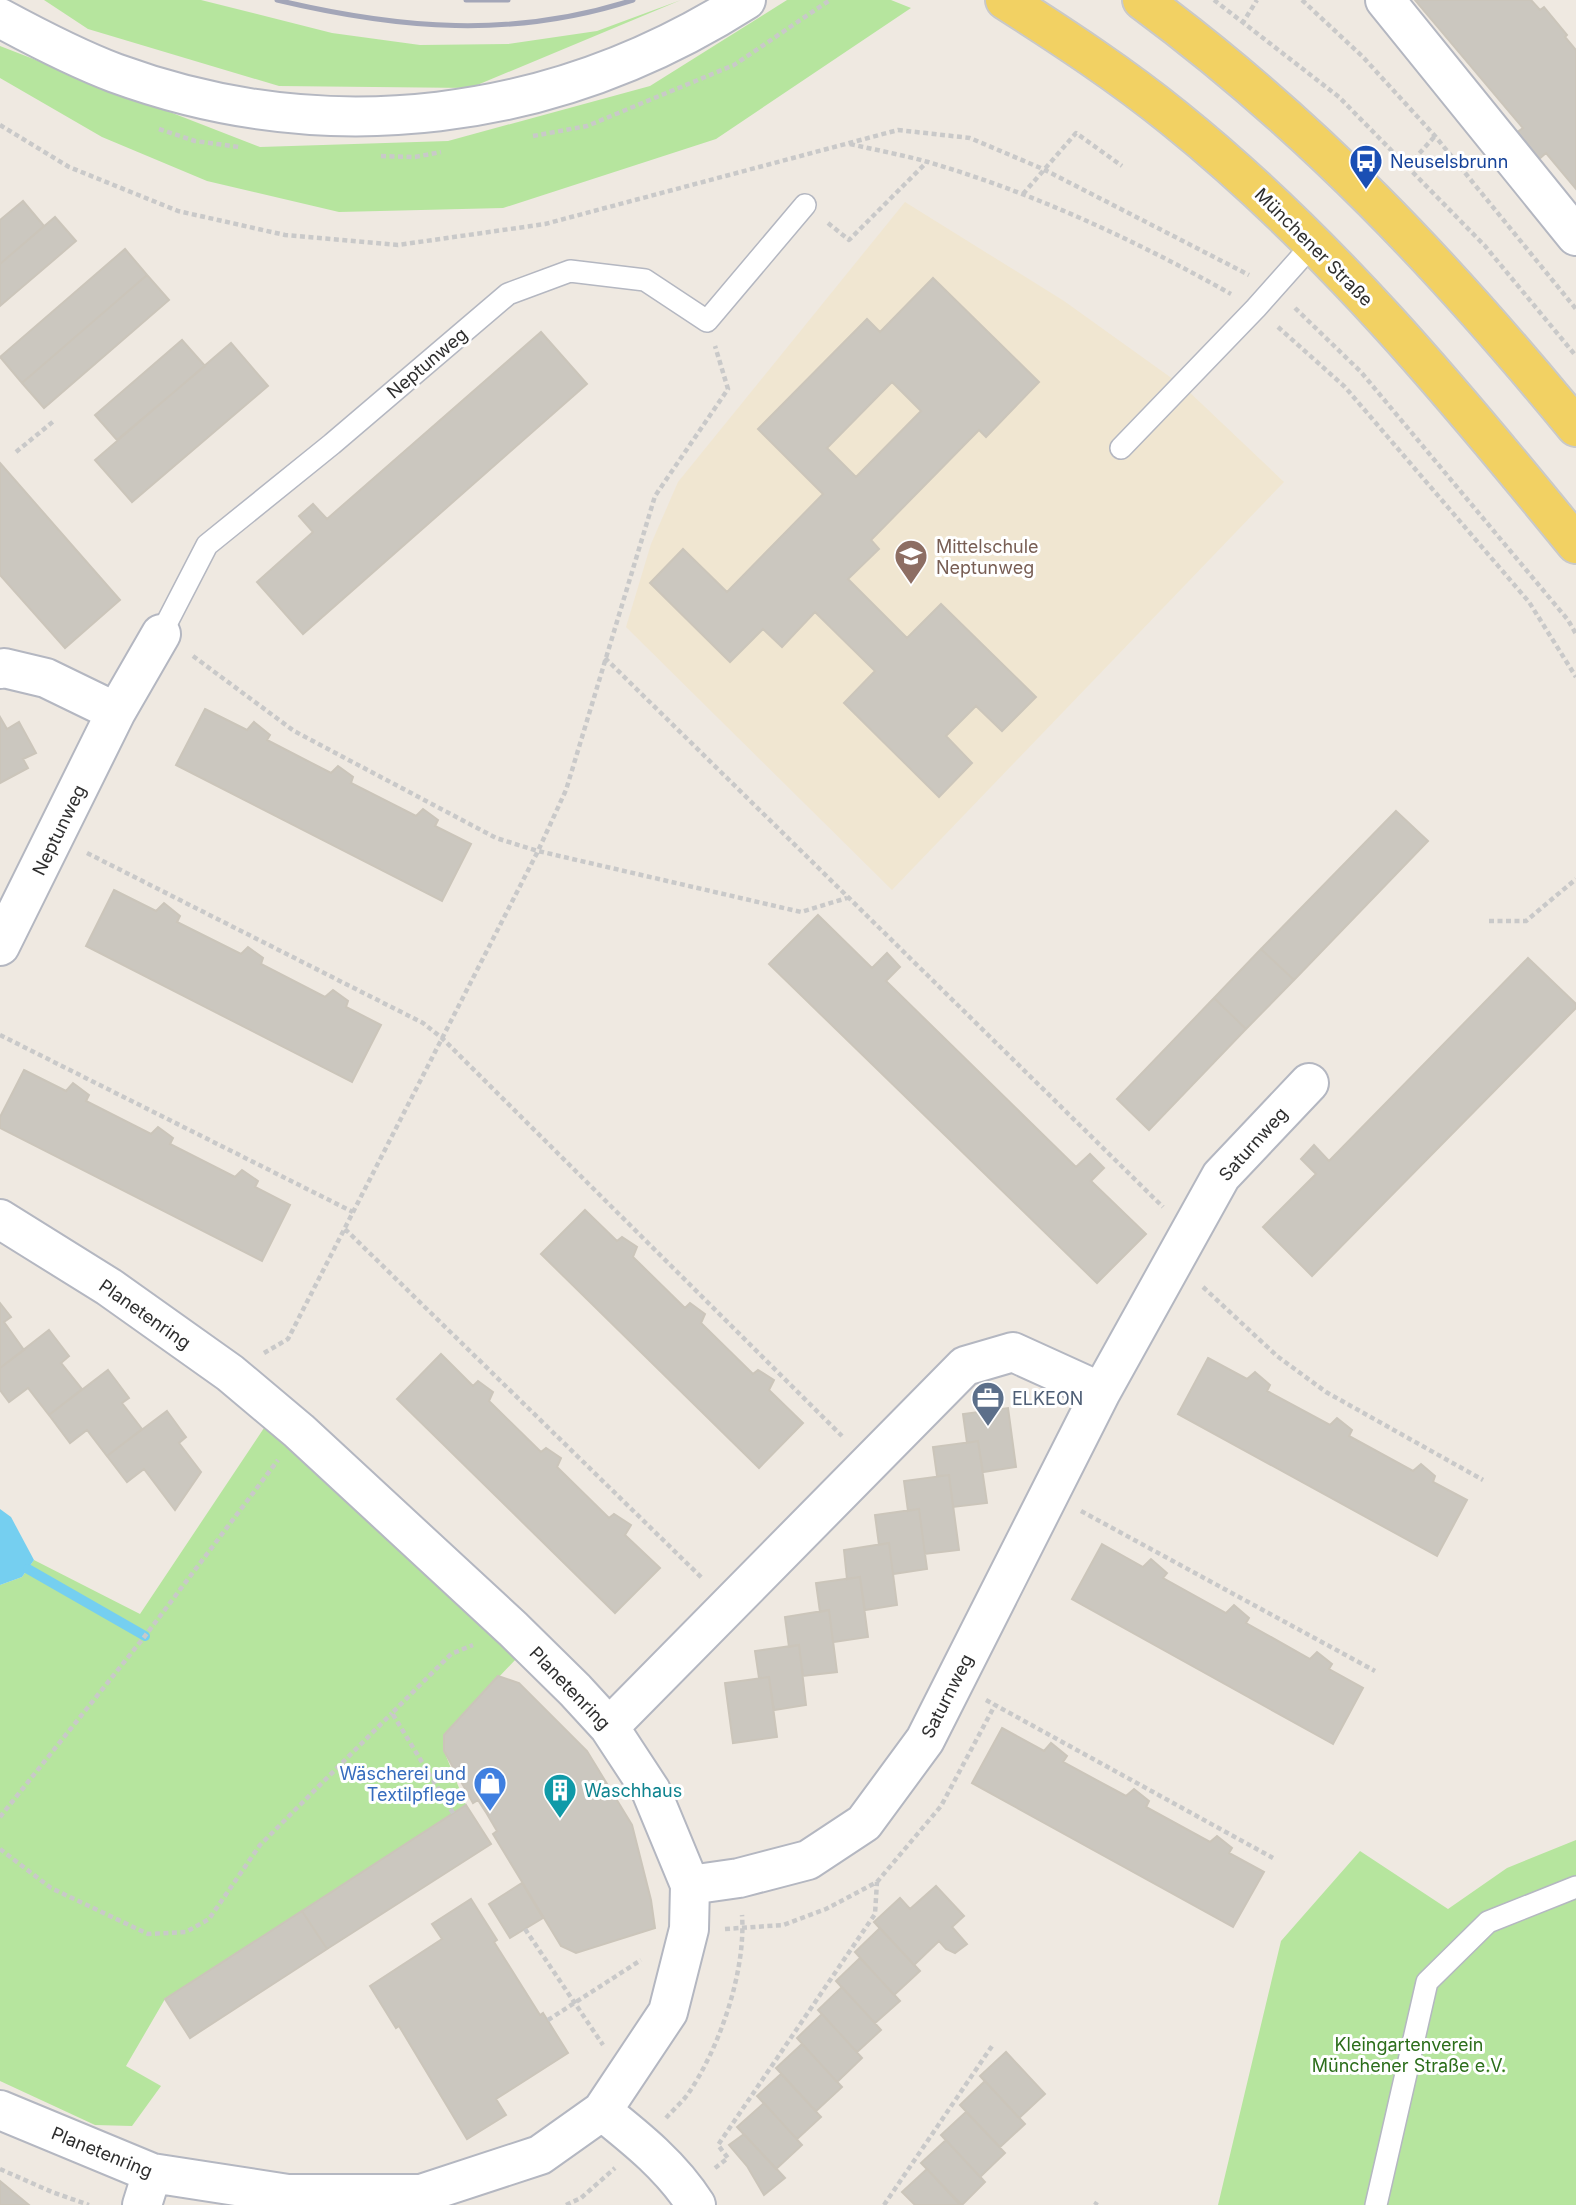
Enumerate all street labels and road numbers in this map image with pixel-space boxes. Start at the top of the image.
street label: Münchener Straße [1251,184,1377,310]
street label: Neptunweg [383,323,471,403]
street label: Neptunweg [28,781,90,879]
street label: Saturnweg [1214,1103,1292,1185]
street label: Planetenring [95,1275,195,1353]
street label: Planetenring [525,1642,615,1734]
street label: Saturnweg [917,1650,977,1742]
street label: Planetenring [48,2122,156,2182]

